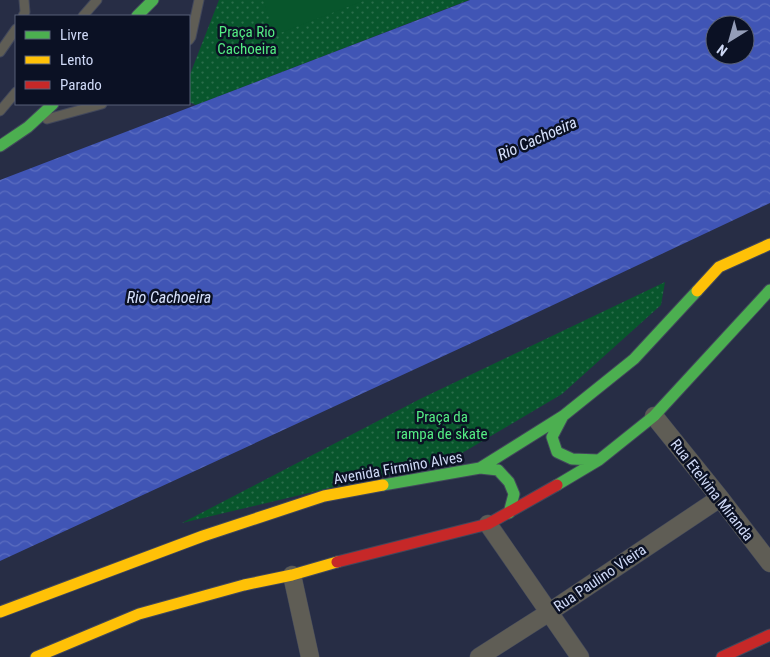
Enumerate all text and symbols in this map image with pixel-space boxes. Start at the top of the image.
legend [15,15,190,105]
north arrow [705,15,755,65]
park label: Praça Rio Cachoeira [217,23,277,58]
text: Livre [60,26,88,44]
text: N [714,41,730,59]
text: Lento [60,51,93,69]
text: Parado [60,76,102,94]
water label: Rio Cachoeira [495,113,580,164]
water label: Rio Cachoeira [127,288,211,307]
park label: Praça da rampa de skate [397,408,487,443]
street label: Rua Etelvina Miranda [667,436,757,544]
street label: Avenida Firmino Alves [332,448,464,488]
street label: Rua Paulino Vieira [550,541,650,615]

